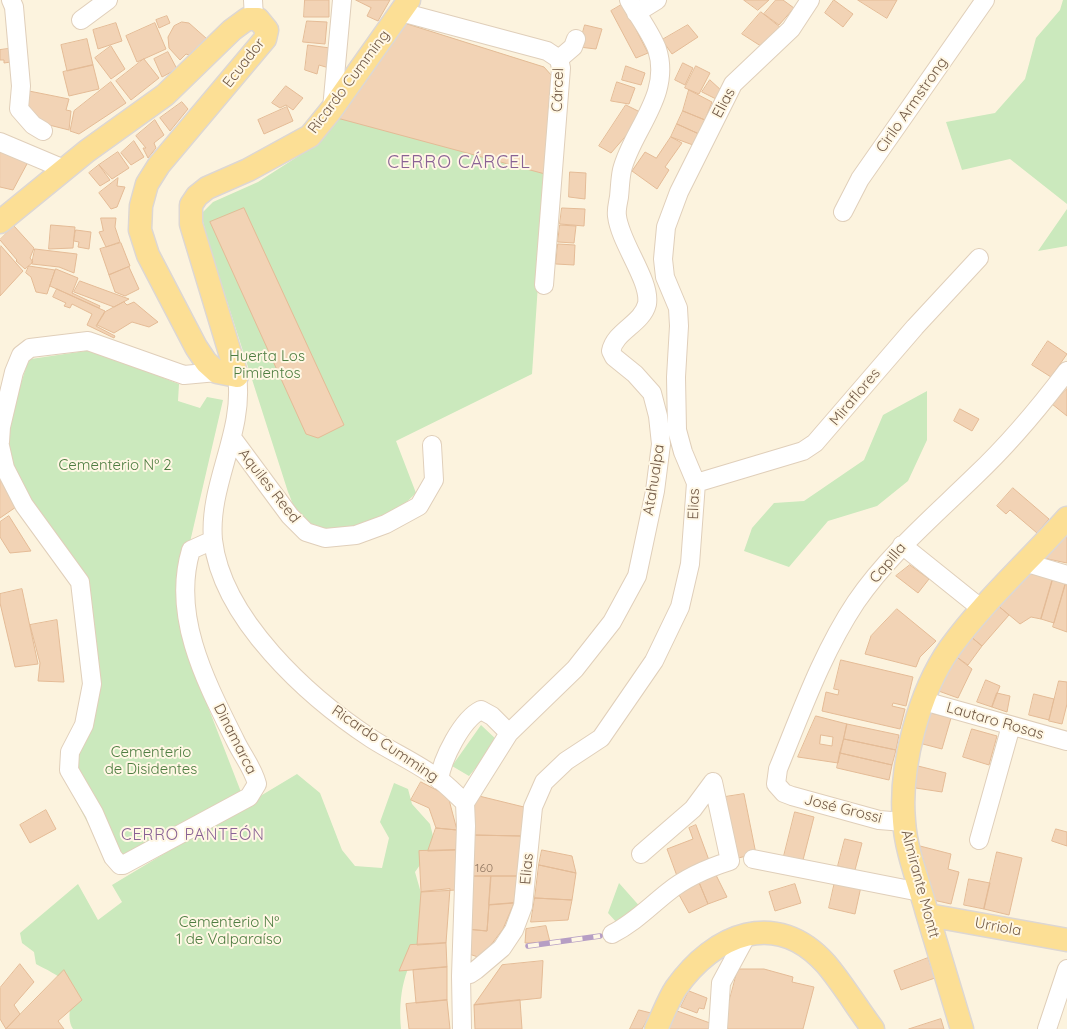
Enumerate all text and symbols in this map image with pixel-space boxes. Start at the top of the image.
street label: Ricardo Cumming [304,27,394,137]
street label: Ecuador [219,35,269,91]
street label: Cirilo Armstrong [872,54,952,156]
street label: Cárcel [548,68,568,112]
street label: Elias [709,85,739,121]
district label: CERRO CÁRCEL [386,152,532,174]
park label: Huerta Los Pimientos [229,347,305,382]
street label: Miraflores [826,365,884,429]
street label: Atahualpa [640,443,668,517]
street label: Aquiles Reed [234,445,304,527]
park label: Cementerio N° 2 [58,456,172,474]
street label: Elias [684,488,704,520]
street label: Capilla [866,539,910,587]
street label: Lautaro Rosas [944,698,1046,744]
street label: Dinamarca [210,701,260,777]
street label: Ricardo Cumming [328,702,442,786]
park label: Cementerio de Disidentes [105,743,197,778]
street label: José Grossi [802,791,884,827]
district label: CERRO PANTEÓN [119,825,267,845]
street label: Almirante Montt [897,828,943,940]
street label: Elias [517,853,537,885]
house number: 160 [475,861,493,875]
park label: Cementerio N° 1 de Valparaíso [176,913,282,948]
street label: Urriola [973,914,1023,940]

